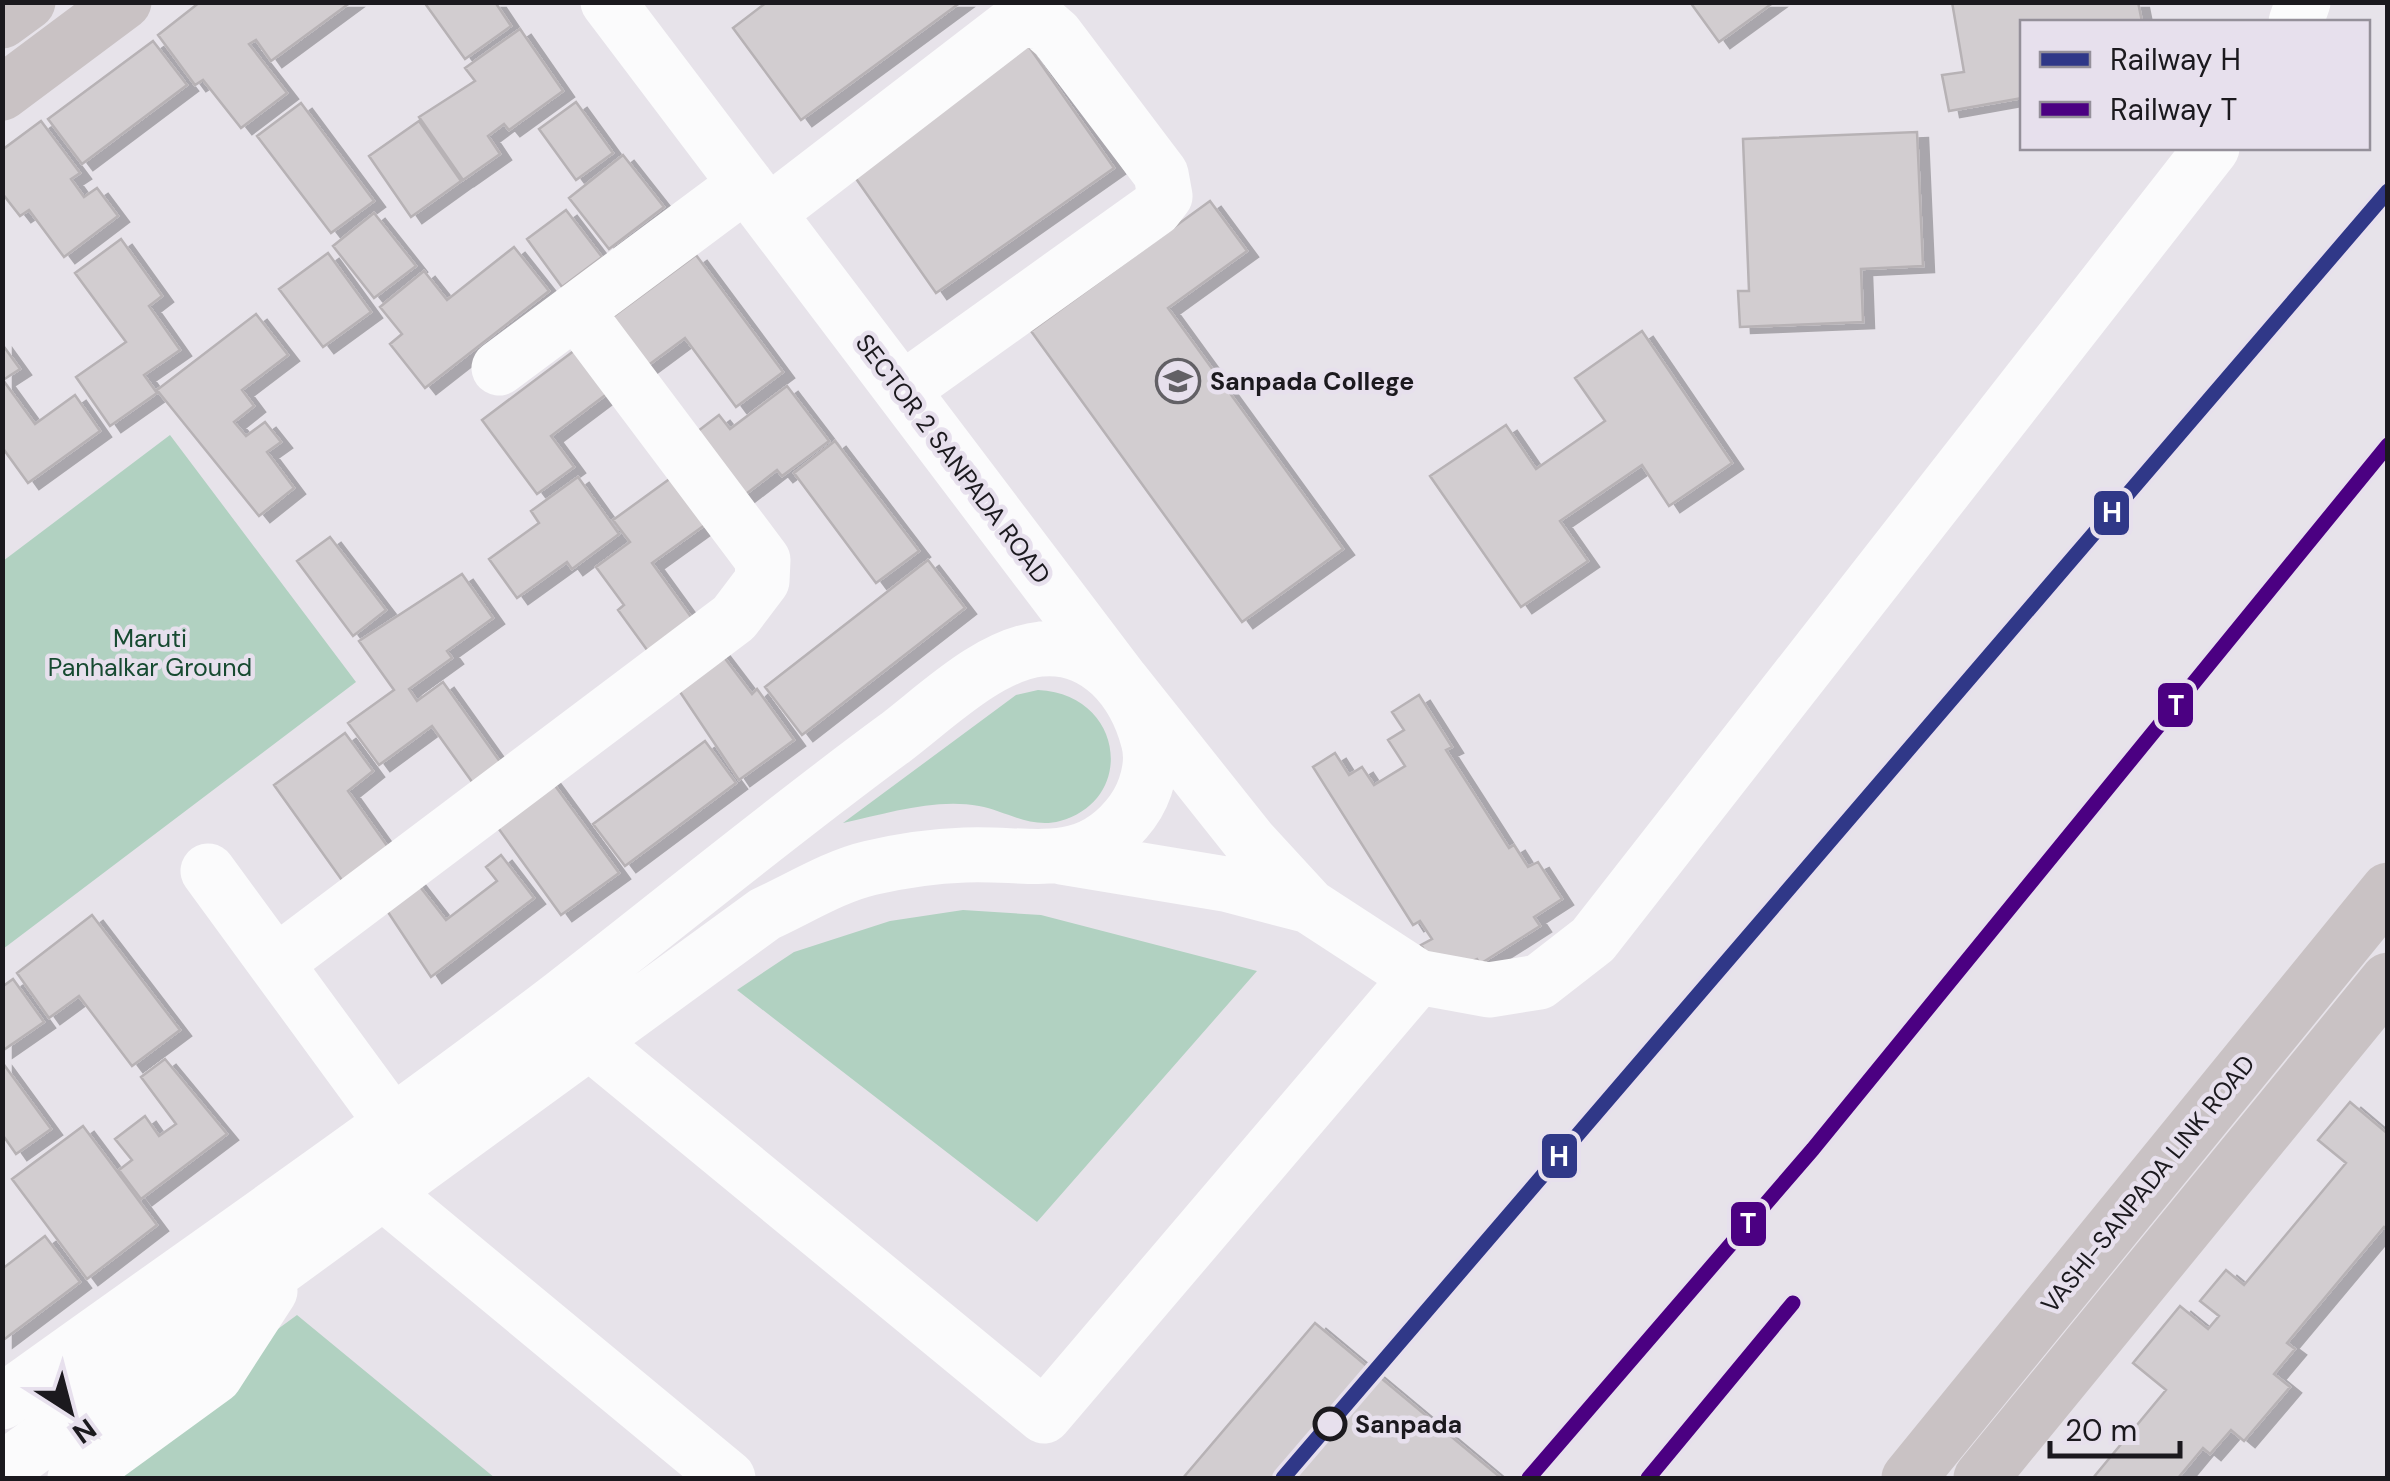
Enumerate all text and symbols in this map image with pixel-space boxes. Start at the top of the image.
legend [2020,20,2370,150]
text: Railway H [2110,40,2241,79]
text: Railway T [2110,90,2237,129]
street label: SECTOR 2 SANPADA ROAD [848,328,1058,590]
school or university icon: Sanpada College [1155,358,1201,404]
place label: Sanpada College [1210,365,1414,398]
line badge: H [2092,489,2131,537]
text: H [2102,494,2122,531]
park label: Maruti Panhalkar Ground [48,622,252,684]
line badge: T [2156,681,2195,729]
text: T [2168,687,2184,724]
street label: VASHI-SANPADA LINK ROAD [2034,1048,2262,1320]
line badge: H [1540,1132,1579,1180]
text: H [1549,1138,1569,1175]
line badge: T [1729,1200,1768,1248]
text: T [1740,1205,1756,1242]
north arrow [20,1361,120,1461]
scale bar [2050,1396,2180,1458]
marker: Sanpada [1314,1408,1346,1440]
place label: Sanpada [1355,1408,1462,1441]
text: N [65,1410,104,1452]
text: 20 m [2065,1411,2137,1450]

